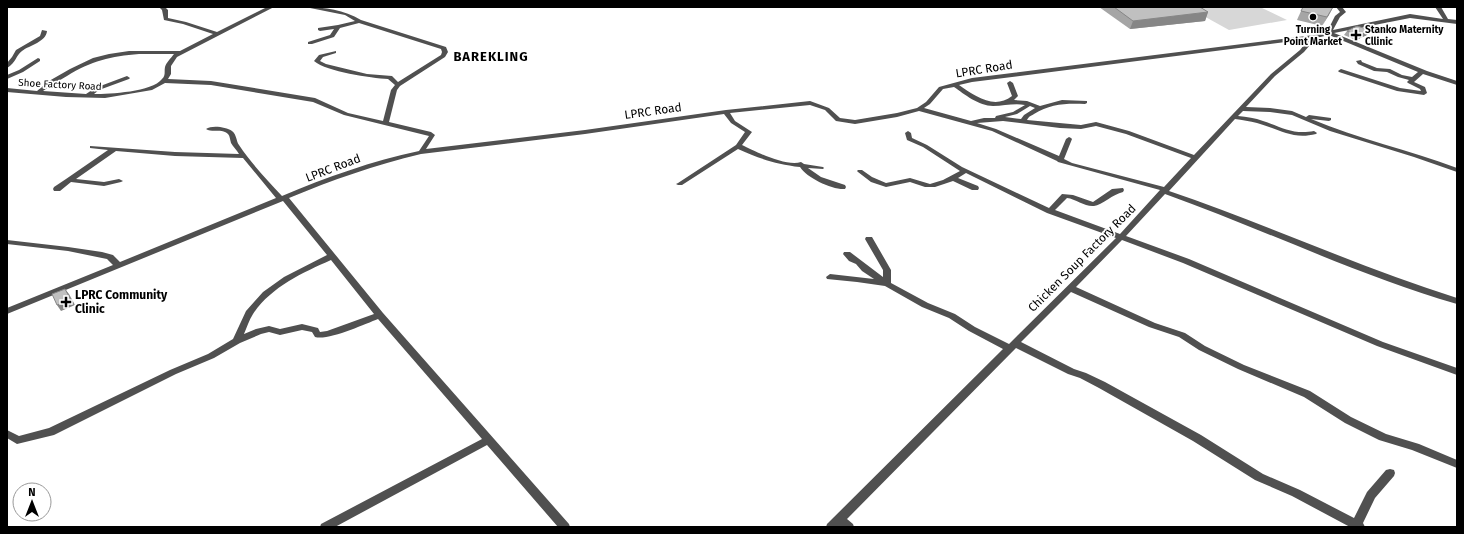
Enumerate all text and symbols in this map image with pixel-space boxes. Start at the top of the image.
marker: Turning Point Market [1308,12,1318,22]
place label: Turning Point Market [1284,24,1342,48]
place label: Stanko Maternity Cllinic [1365,24,1444,48]
marker: Stanko Maternity Cllinic [1350,29,1362,41]
district label: BAREKLING [453,49,529,64]
street label: LPRC Road [954,58,1014,80]
street label: Shoe Factory Road [18,77,102,93]
street label: LPRC Road [623,100,683,122]
street label: LPRC Road [304,151,362,185]
street label: Chicken Soup Factory Road [1025,201,1139,315]
place label: LPRC Community Clinic [75,288,168,316]
marker: LPRC Community Clinic [60,296,72,308]
north arrow [12,482,52,522]
text: N [28,486,36,499]

